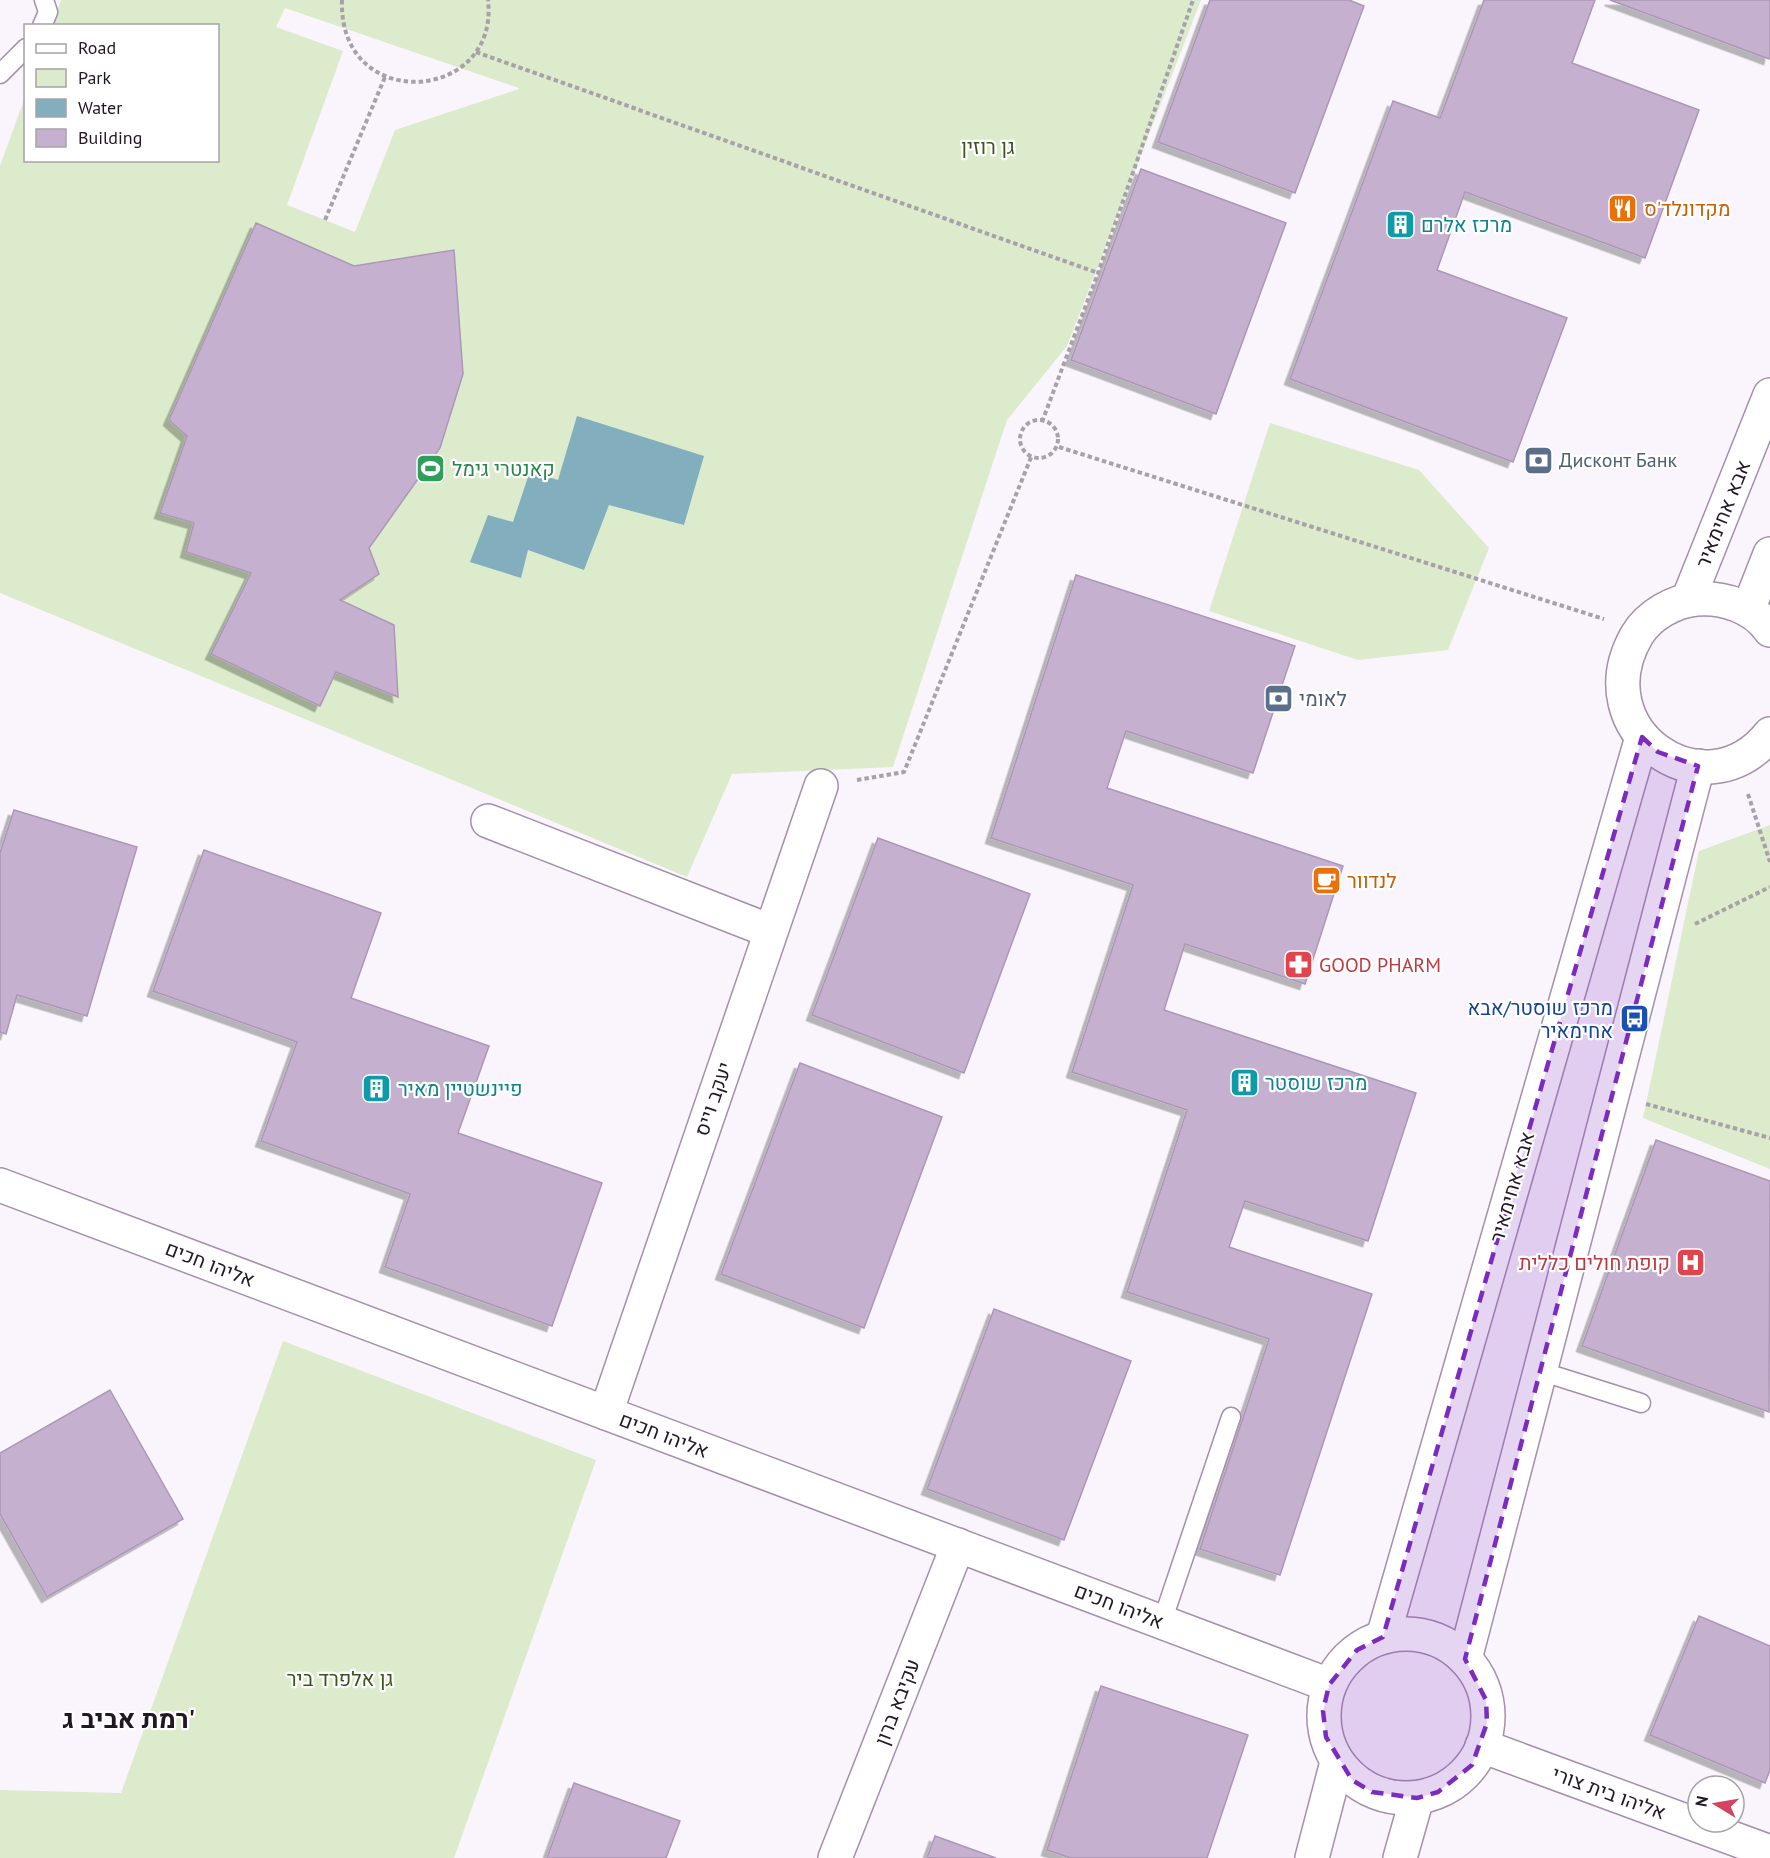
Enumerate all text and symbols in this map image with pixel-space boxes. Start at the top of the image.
legend [24,24,219,162]
text: Road [78,36,116,59]
text: Park [78,66,111,89]
text: Water [78,96,122,119]
text: Building [78,126,142,149]
park label: גן רוזין [961,134,1015,160]
restaurant icon: מקדונלד'ס [1607,193,1639,225]
place label: מקדונלד'ס [1644,196,1730,222]
building icon: מרכז אלרם [1384,209,1416,241]
place label: מרכז אלרם [1421,212,1512,238]
bank icon: Дисконт Банк [1522,444,1554,476]
place label: Дисконт Банк [1559,447,1678,473]
sports icon: קאנטרי גימל [415,453,447,485]
place label: קאנטרי גימל [452,456,555,482]
street label: אבא אחימאיר [1690,456,1756,572]
bank icon: לאומי [1262,683,1294,715]
place label: לאומי [1299,686,1347,712]
cafe icon: לנדוור [1310,865,1342,897]
place label: לנדוור [1347,868,1397,894]
pharmacy icon: GOOD PHARM [1282,949,1314,981]
place label: GOOD PHARM [1319,952,1441,978]
place label: מרכז שוסטר/אבא אחימאיר [1467,995,1613,1044]
bus stop icon: מרכז שוסטר/אבא אחימאיר [1618,1003,1650,1035]
street label: יעקב וייס [688,1059,738,1139]
building icon: מרכז שוסטר [1228,1067,1260,1099]
place label: מרכז שוסטר [1265,1070,1367,1096]
building icon: פיינשטיין מאיר [361,1073,393,1105]
place label: פיינשטיין מאיר [398,1076,523,1102]
street label: אבא אחימאיר [1484,1129,1540,1245]
street label: אליהו חכים [162,1235,258,1293]
hospital icon: קופת חולים כללית [1675,1247,1707,1279]
place label: קופת חולים כללית [1519,1250,1670,1276]
street label: אליהו חכים [616,1406,712,1464]
street label: אליהו חכים [1071,1577,1167,1635]
street label: עקיבא ברון [869,1655,925,1749]
park label: גן אלפרד ביר [287,1666,393,1692]
district label: רמת אביב ג' [63,1702,195,1735]
street label: אליהו בית צורי [1549,1760,1669,1826]
north arrow [1686,1774,1746,1834]
text: N [1690,1794,1712,1808]

